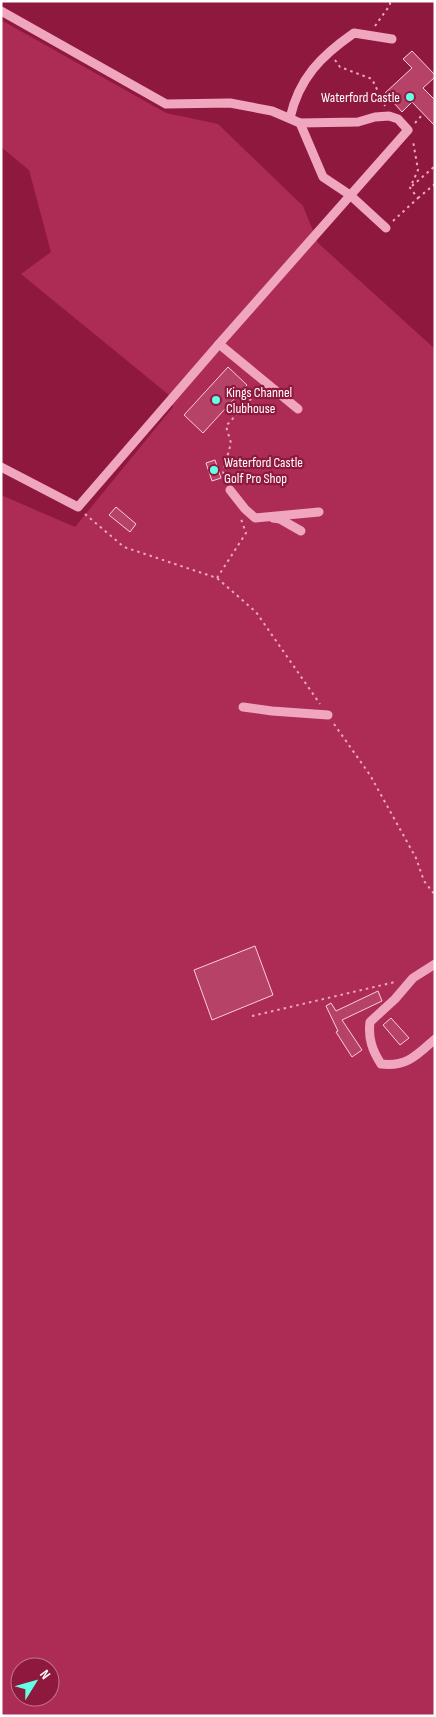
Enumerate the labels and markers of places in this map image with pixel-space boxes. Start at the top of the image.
place label: Waterford Castle [321,89,400,106]
marker: Waterford Castle [404,91,416,103]
place label: Kings Channel Clubhouse [226,384,292,417]
marker: Kings Channel Clubhouse [210,394,222,406]
place label: Waterford Castle Golf Pro Shop [224,454,303,487]
marker: Waterford Castle Golf Pro Shop [208,464,220,476]

